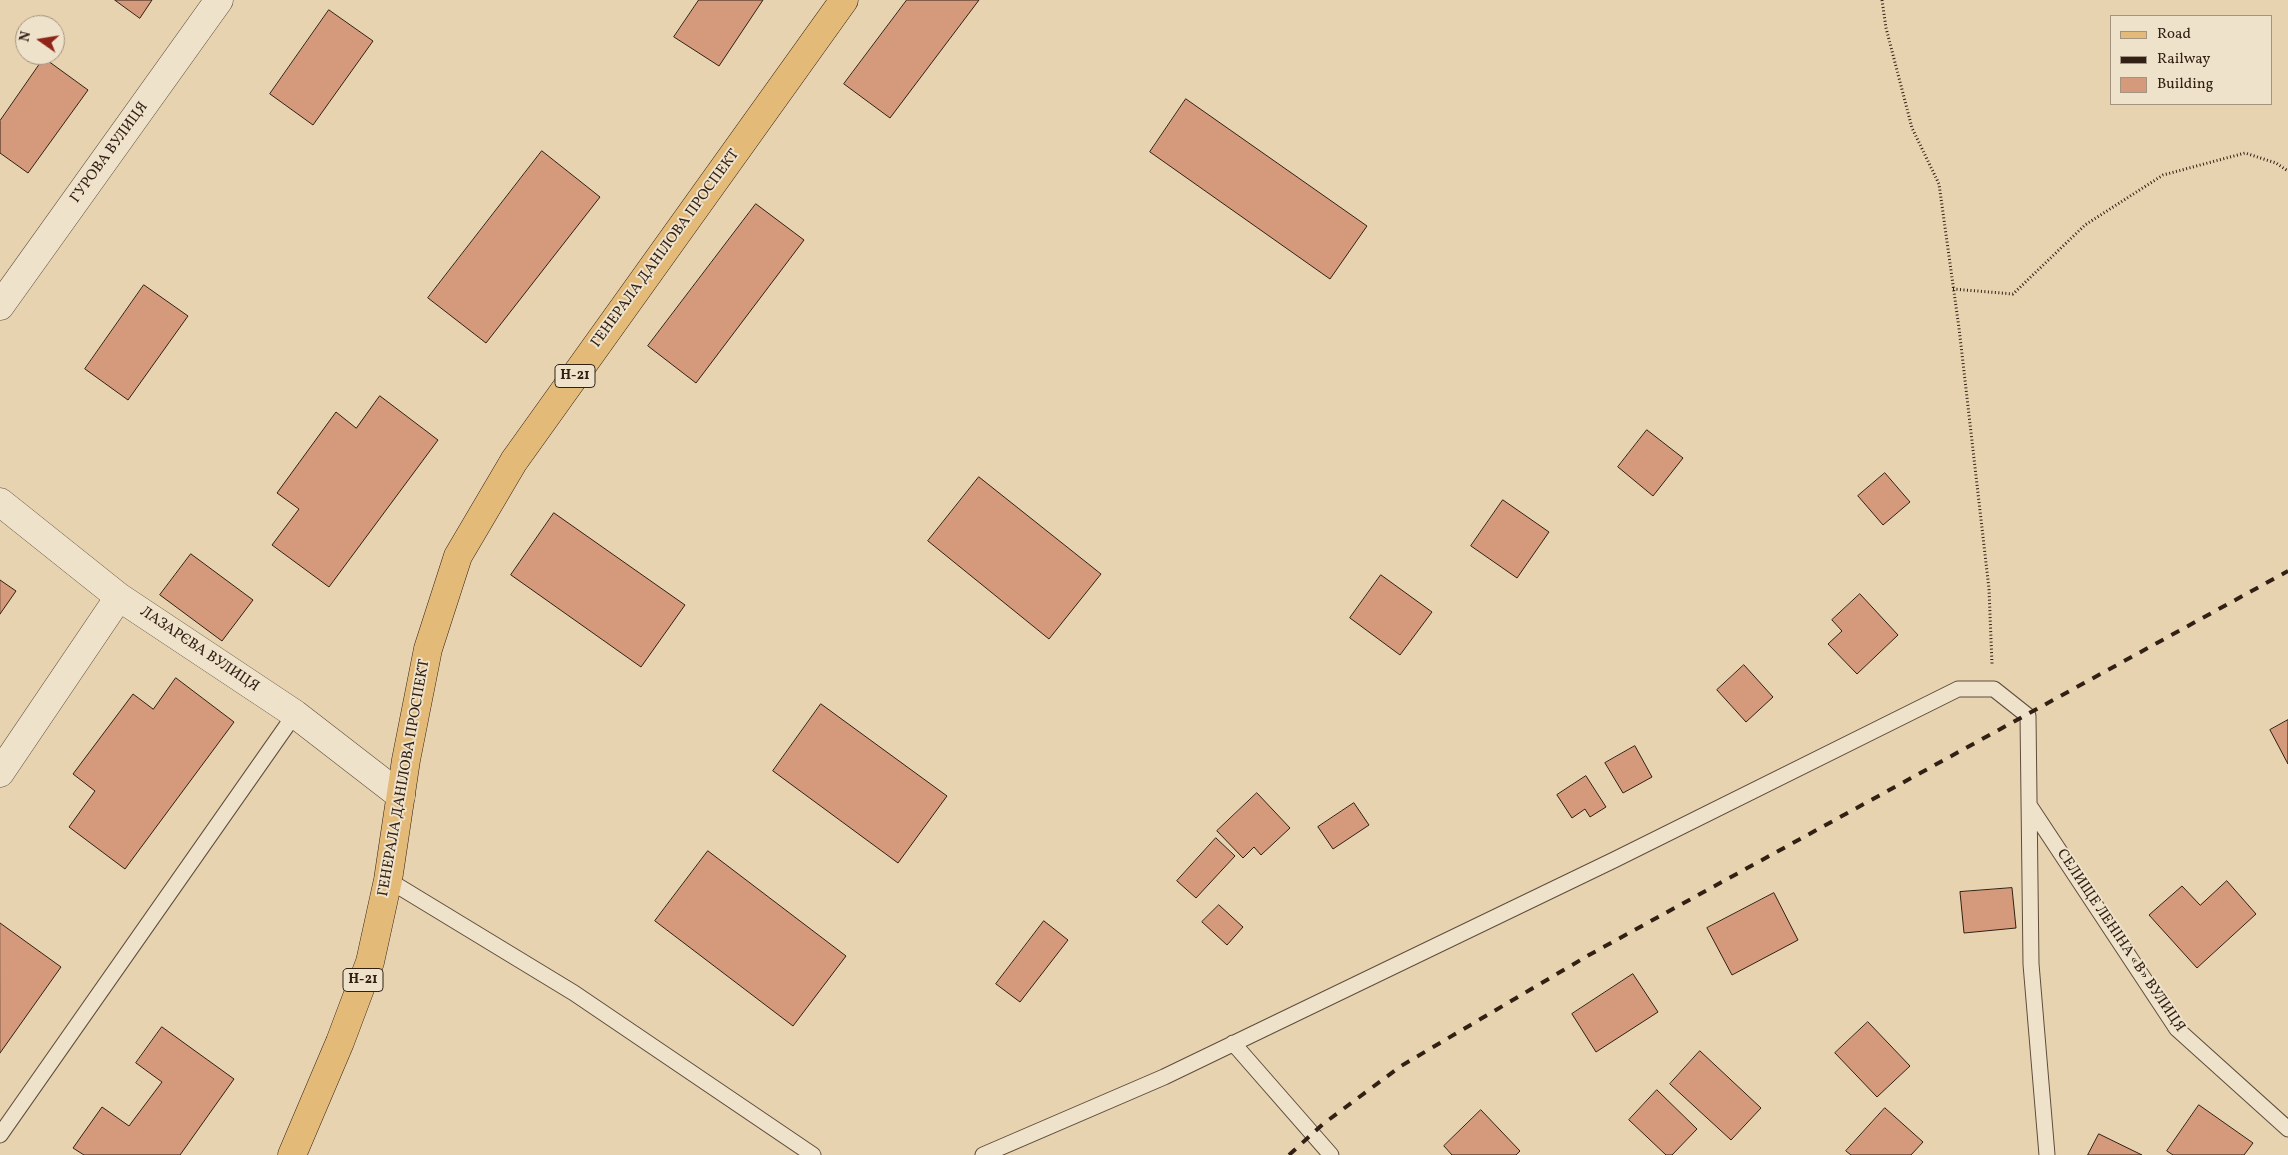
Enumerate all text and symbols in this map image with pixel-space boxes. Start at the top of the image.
north arrow [15,15,65,65]
legend [2110,15,2273,105]
text: Road [2157,24,2191,45]
text: N [15,30,36,44]
text: Railway [2157,49,2210,70]
text: Building [2157,74,2213,95]
street label: ГУРОВА ВУЛИЦЯ [67,99,153,207]
street label: ГЕНЕРАЛА ДАНІЛОВА ПРОСПЕКТ [588,146,744,352]
road number: Н-21 [555,364,595,388]
street label: ЛАЗАРЄВА ВУЛИЦЯ [136,603,262,697]
street label: ГЕНЕРАЛА ДАНІЛОВА ПРОСПЕКТ [375,658,435,898]
street label: СЕЛИЩЕ ЛЕНІНА «В» ВУЛИЦЯ [2052,846,2188,1036]
road number: Н-21 [343,968,383,992]

